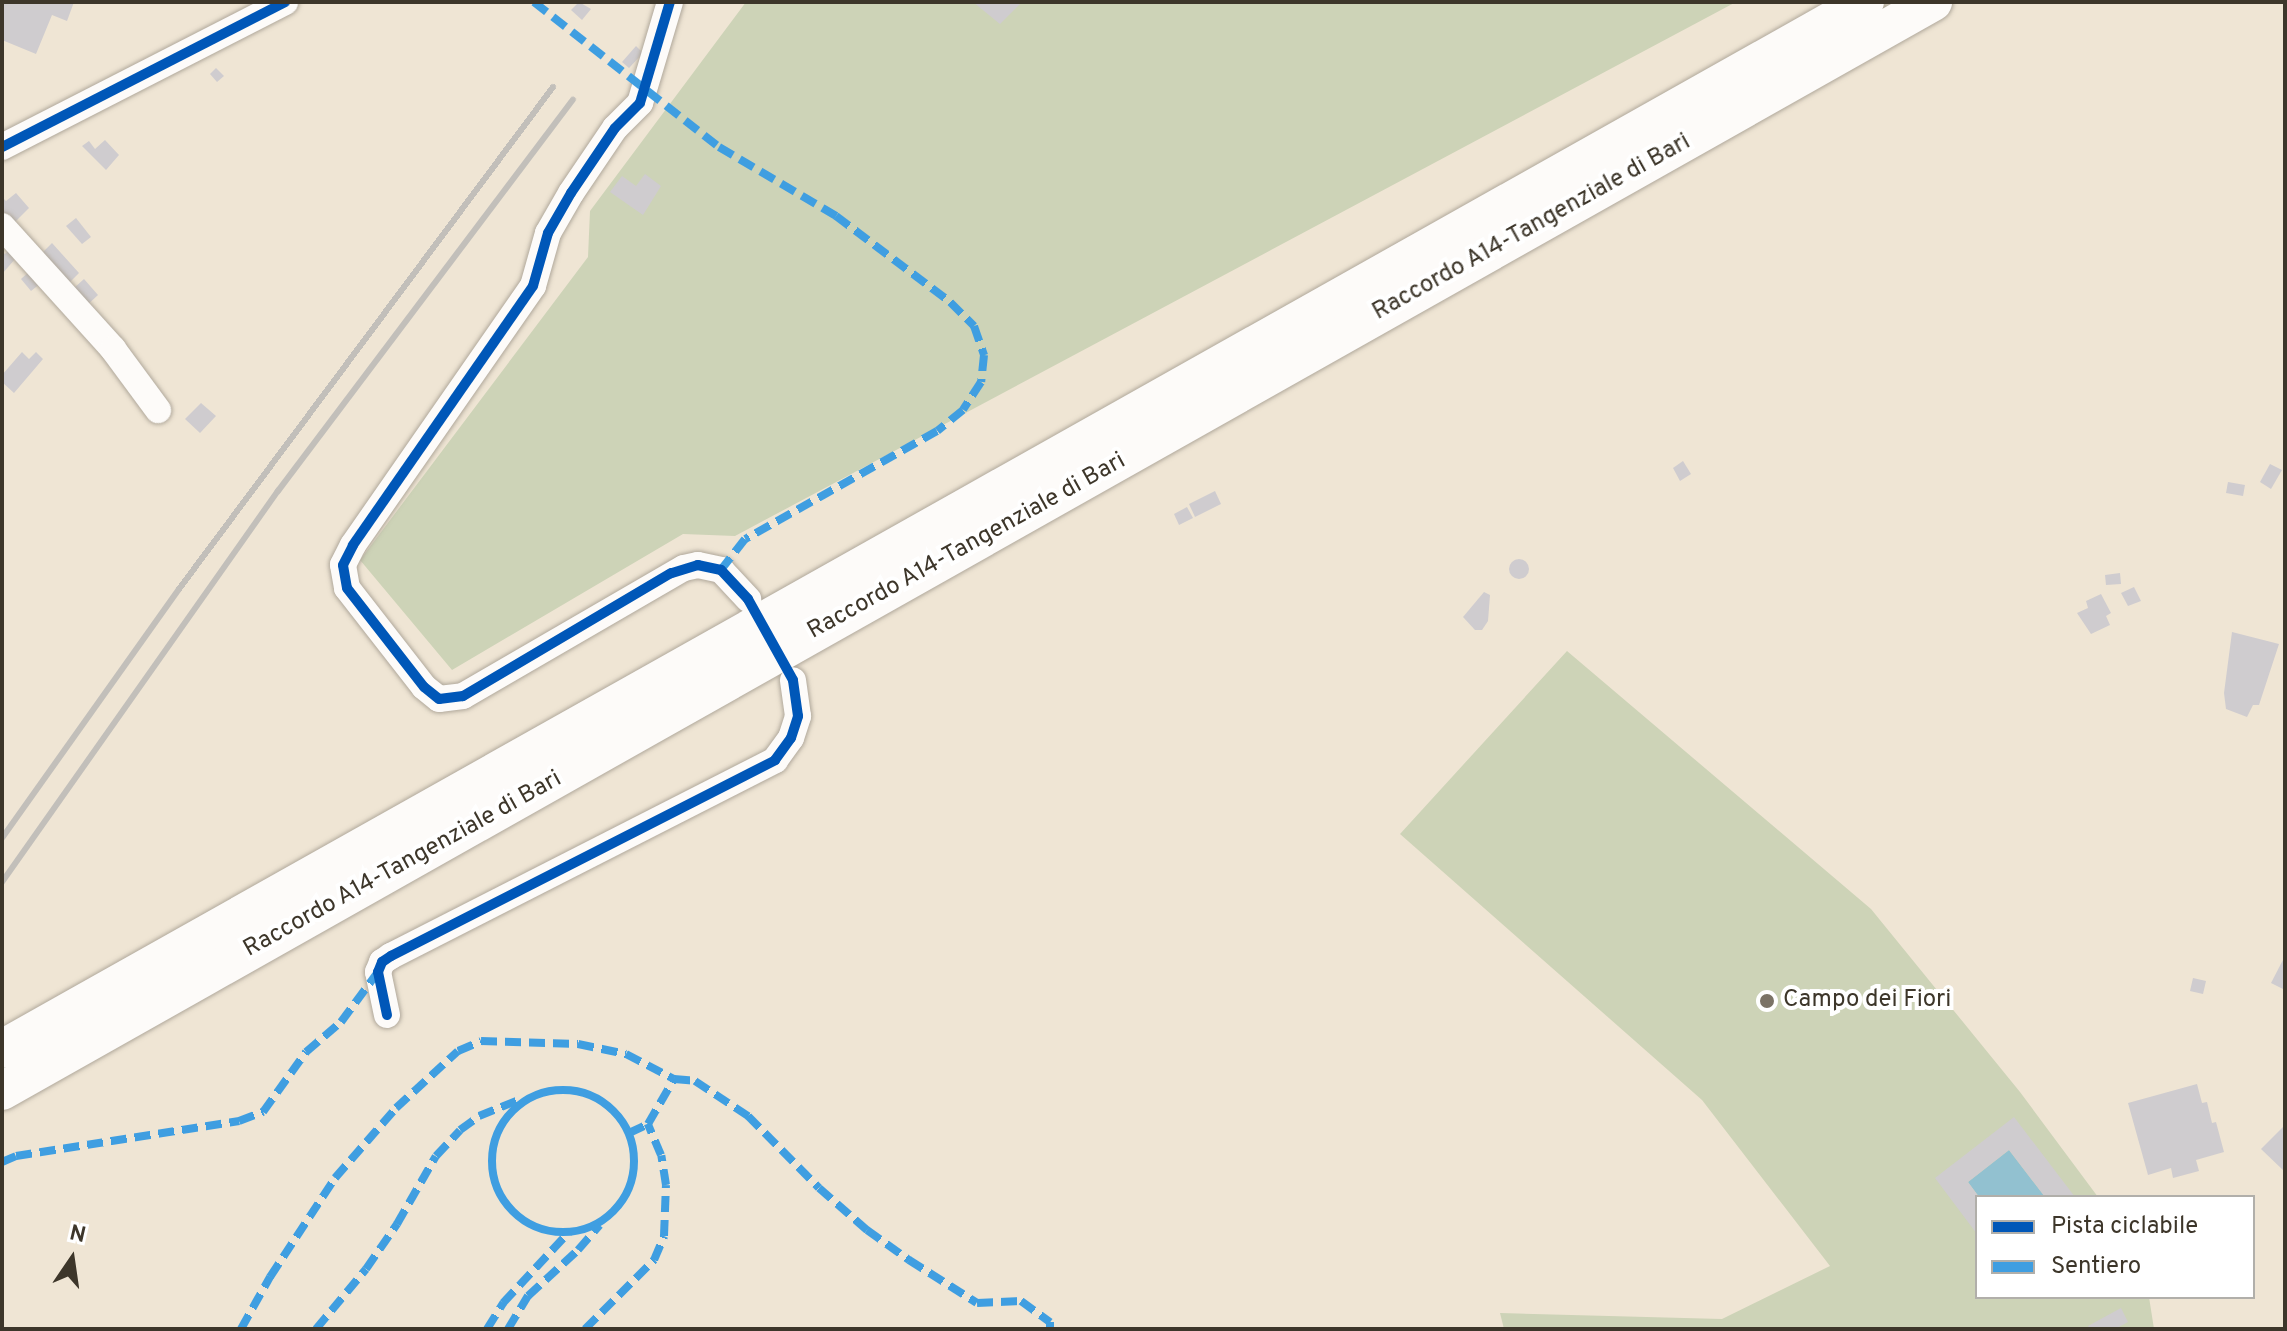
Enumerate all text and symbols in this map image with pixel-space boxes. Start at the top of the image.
street label: Raccordo A14-Tangenziale di Bari [1368,128,1696,328]
street label: Raccordo A14-Tangenziale di Bari [803,447,1131,647]
street label: Raccordo A14-Tangenziale di Bari [239,765,567,965]
place label: Campo dei Fiori [1783,987,1951,1015]
marker: Campo dei Fiori [1758,992,1776,1010]
legend [1975,1195,2255,1299]
text: Pista ciclabile [2051,1212,2198,1242]
north arrow [32,1219,112,1299]
text: N [67,1220,88,1250]
text: Sentiero [2051,1252,2141,1282]

